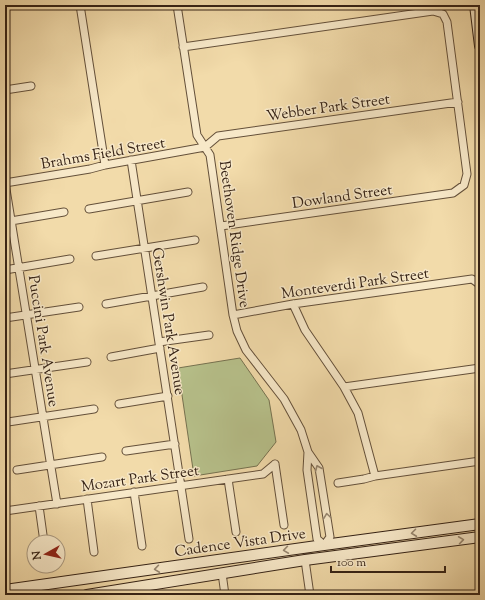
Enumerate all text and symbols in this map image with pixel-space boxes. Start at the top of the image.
street label: Webber Park Street [265,89,391,128]
street label: Brahms Field Street [39,133,167,176]
street label: Beethoven Ridge Drive [213,159,254,309]
street label: Dowland Street [291,180,394,215]
street label: Gershwin Park Avenue [145,246,190,396]
street label: Monteverdi Park Street [280,264,430,305]
street label: Puccini Park Avenue [22,274,63,409]
street label: Mozart Park Street [80,461,200,498]
one-way arrow [314,465,322,472]
one-way arrow [323,513,332,519]
street label: Cadence Vista Drive [173,524,307,563]
one-way arrow [411,528,417,537]
north arrow [26,534,66,574]
one-way arrow [458,536,464,545]
one-way arrow [283,545,289,554]
scale bar [331,548,445,574]
text: N [29,550,46,562]
text: 100 m [337,554,366,572]
one-way arrow [154,564,160,573]

